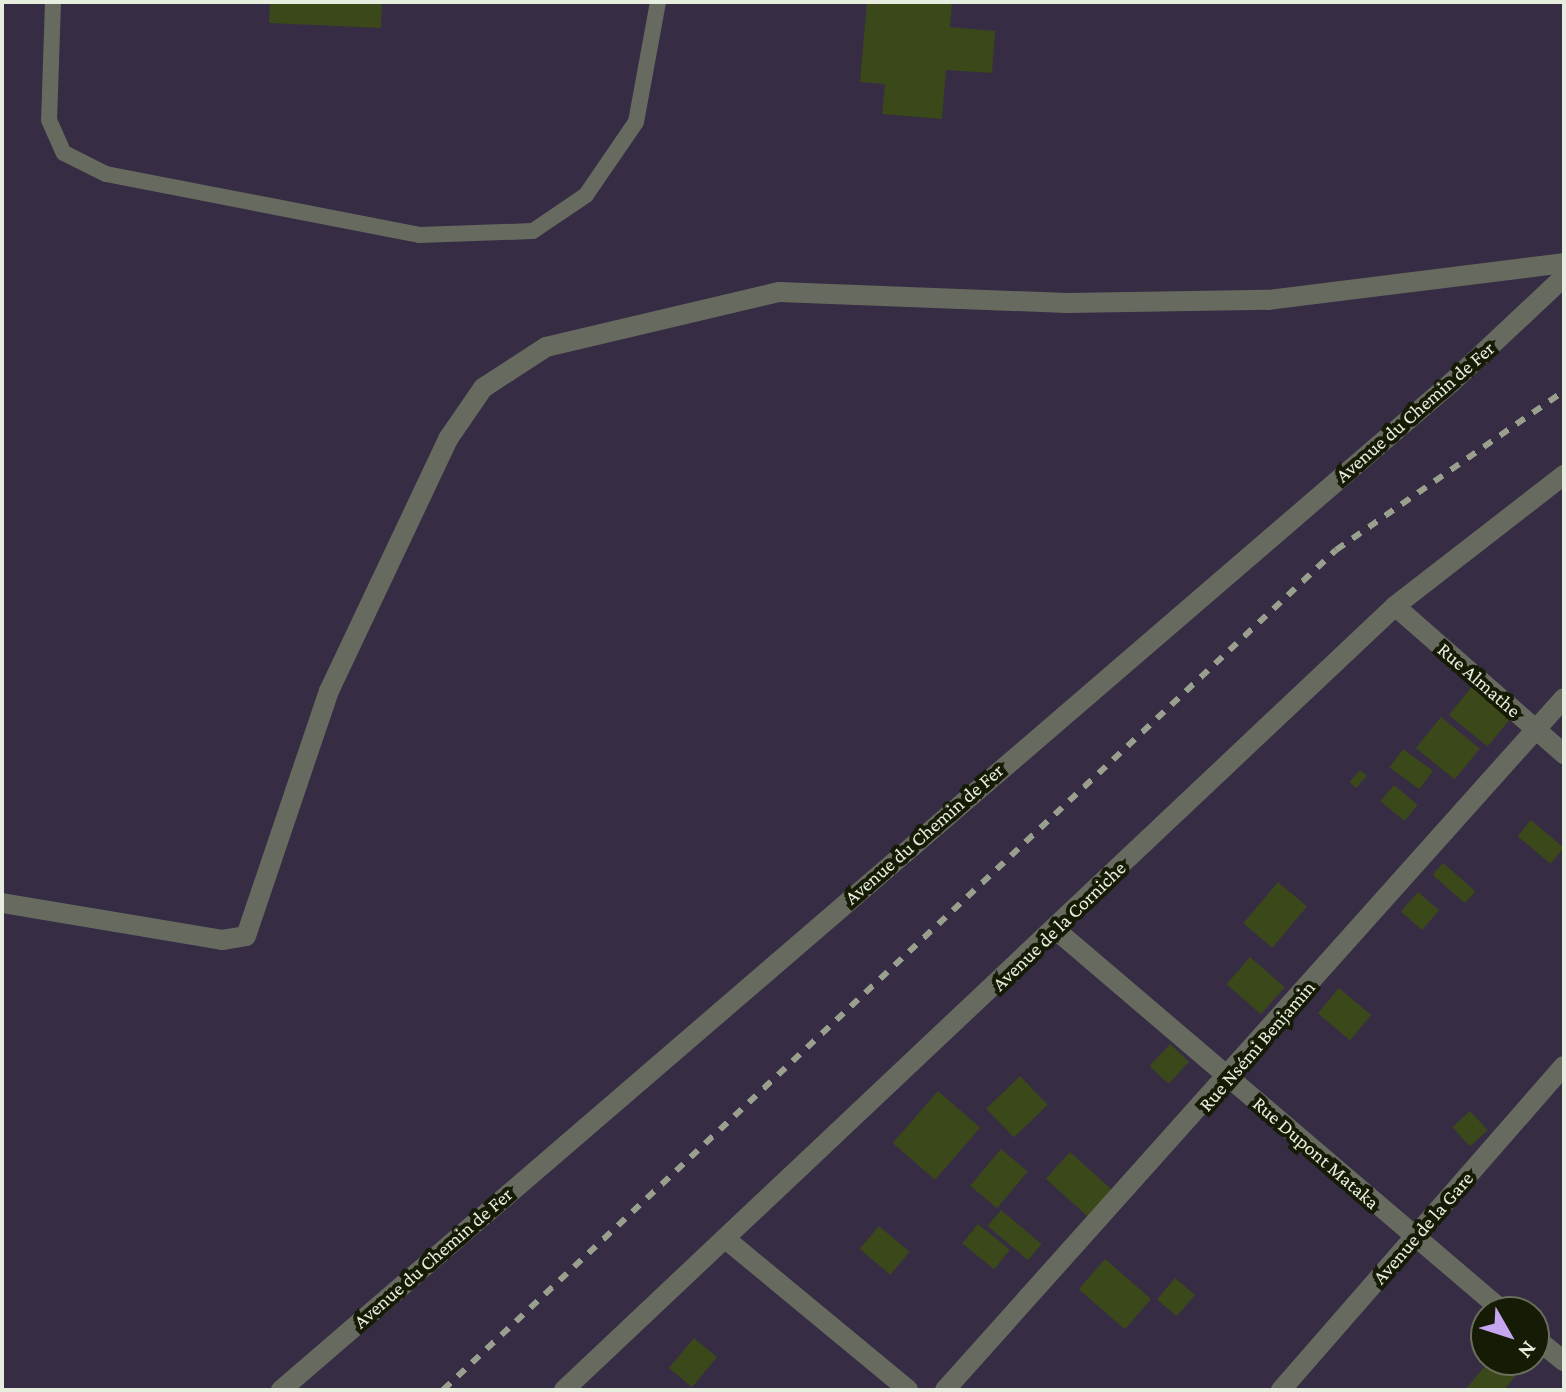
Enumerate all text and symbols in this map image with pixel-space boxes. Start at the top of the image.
street label: Avenue du Chemin de Fer [1331,336,1499,488]
street label: Rue Almathe [1433,637,1525,723]
street label: Avenue du Chemin de Fer [840,758,1008,910]
street label: Avenue de la Corniche [987,856,1131,996]
street label: Rue Nsémi Benjamin [1194,976,1320,1116]
street label: Rue Dupont Mataka [1248,1092,1384,1214]
street label: Avenue de la Gare [1368,1167,1478,1289]
street label: Avenue du Chemin de Fer [349,1182,517,1334]
north arrow [1470,1296,1550,1376]
text: N [1513,1336,1542,1364]

